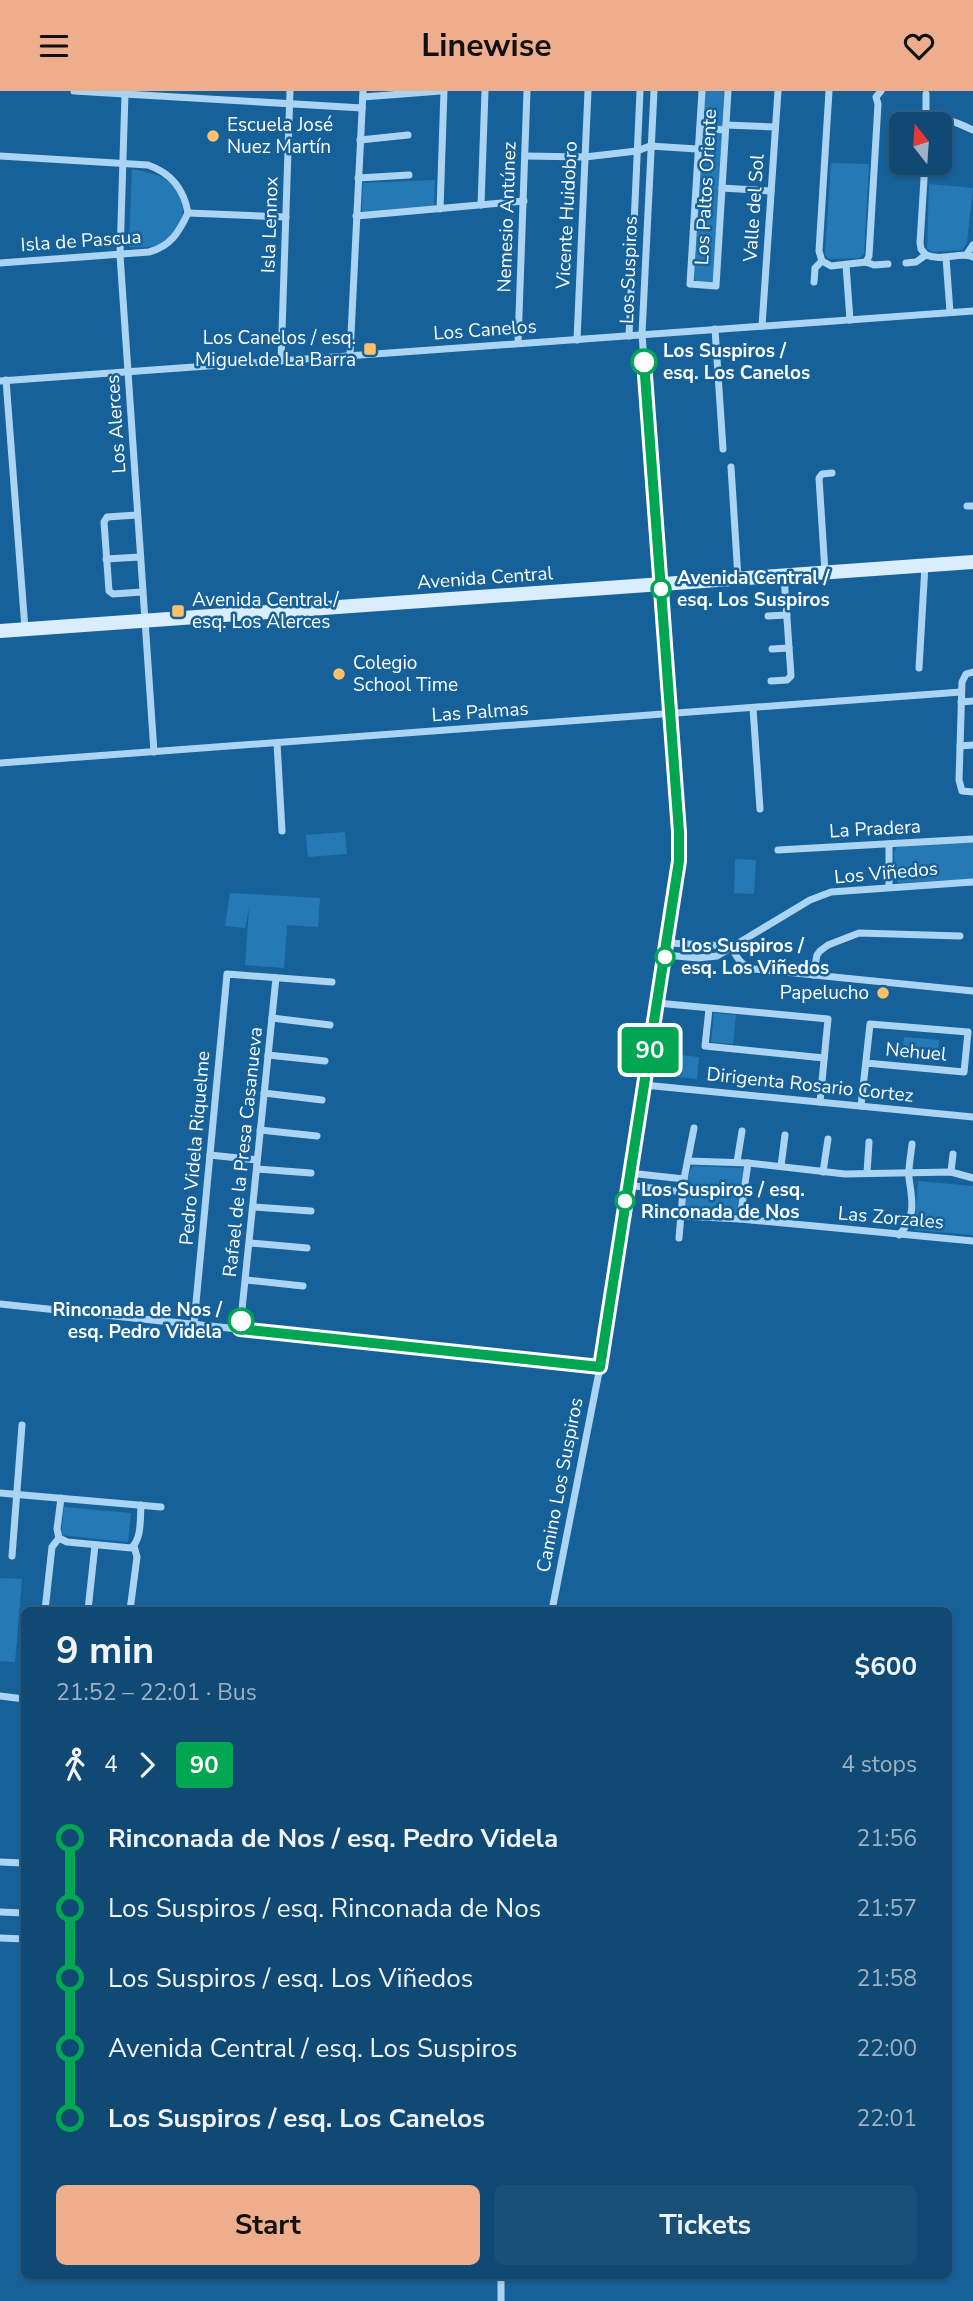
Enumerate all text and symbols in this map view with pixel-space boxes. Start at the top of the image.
text: Linewise [421,24,552,67]
icon: menu [35,27,73,65]
icon: heart [900,27,938,65]
street label: Los Paltos Oriente [689,108,723,266]
place label: Escuela José Nuez Martín [227,112,333,160]
north arrow [889,112,952,175]
map controls [889,112,952,175]
marker: Escuela José Nuez Martín [205,128,221,144]
street label: Vicente Huidobro [550,140,584,291]
street label: Nemesio Antúnez [491,141,523,293]
street label: Valle del Sol [737,153,771,264]
street label: Isla Lennox [255,176,285,274]
street label: Los Suspiros [614,215,644,325]
street label: Isla de Pascua [20,224,142,258]
street label: Los Canelos [432,313,538,347]
place label: Los Canelos / esq. Miguel de La Barra [195,325,356,373]
place label: Los Suspiros / esq. Los Canelos [663,338,810,386]
marker: Los Canelos / esq. Miguel de La Barra [362,341,378,357]
marker: Los Suspiros / esq. Los Canelos [631,349,657,375]
street label: Los Alerces [100,374,132,474]
street label: Avenida Central [416,560,554,596]
place label: Avenida Central / esq. Los Suspiros [677,565,830,613]
marker: Avenida Central / esq. Los Suspiros [651,579,671,599]
place label: Avenida Central / esq. Los Alerces [192,587,339,635]
marker: Avenida Central / esq. Los Alerces [170,603,186,619]
place label: Colegio School Time [353,650,458,698]
marker: Colegio School Time [331,666,347,682]
street label: Las Palmas [431,696,529,728]
street label: La Pradera [828,814,922,844]
street label: Los Viñedos [833,856,939,890]
place label: Los Suspiros / esq. Los Viñedos [681,933,829,981]
marker: Los Suspiros / esq. Los Viñedos [655,947,675,967]
place label: Papelucho [780,980,869,1006]
marker: Papelucho [875,985,891,1001]
street label: Rafael de la Presa Casanueva [217,1025,269,1279]
line badge: 90 [618,1027,682,1073]
text: 90 [636,1034,664,1066]
street label: Nehuel [884,1036,948,1068]
street label: Pedro Videla Riquelme [174,1050,216,1246]
street label: Dirigenta Rosario Cortez [705,1061,915,1109]
place label: Los Suspiros / esq. Rinconada de Nos [641,1177,805,1225]
marker: Los Suspiros / esq. Rinconada de Nos [615,1191,635,1211]
street label: Las Zorzales [837,1200,945,1236]
place label: Rinconada de Nos / esq. Pedro Videla [53,1297,223,1345]
marker: Rinconada de Nos / esq. Pedro Videla [228,1308,254,1334]
street label: Camino Los Suspiros [530,1395,590,1575]
text: 9 min [56,1625,154,1676]
text: $600 [855,1649,917,1684]
text: 21:52 – 22:01 · Bus [56,1677,257,1708]
icon: walk [56,1746,94,1784]
icon: forward [128,1746,166,1784]
text: 4 [104,1749,118,1780]
text: 90 [190,1749,219,1781]
text: 4 stops [841,1749,917,1780]
text: Rinconada de Nos / esq. Pedro Videla [108,1821,558,1856]
text: 21:56 [857,1823,917,1854]
text: Los Suspiros / esq. Rinconada de Nos [108,1891,541,1926]
text: 21:57 [857,1893,917,1924]
text: Los Suspiros / esq. Los Viñedos [108,1961,473,1996]
text: 21:58 [857,1963,917,1994]
text: Avenida Central / esq. Los Suspiros [108,2031,518,2066]
text: 22:00 [857,2033,917,2064]
text: Los Suspiros / esq. Los Canelos [108,2101,485,2136]
text: 22:01 [857,2103,917,2134]
button: Start [56,2185,480,2265]
button: Tickets [494,2185,917,2265]

